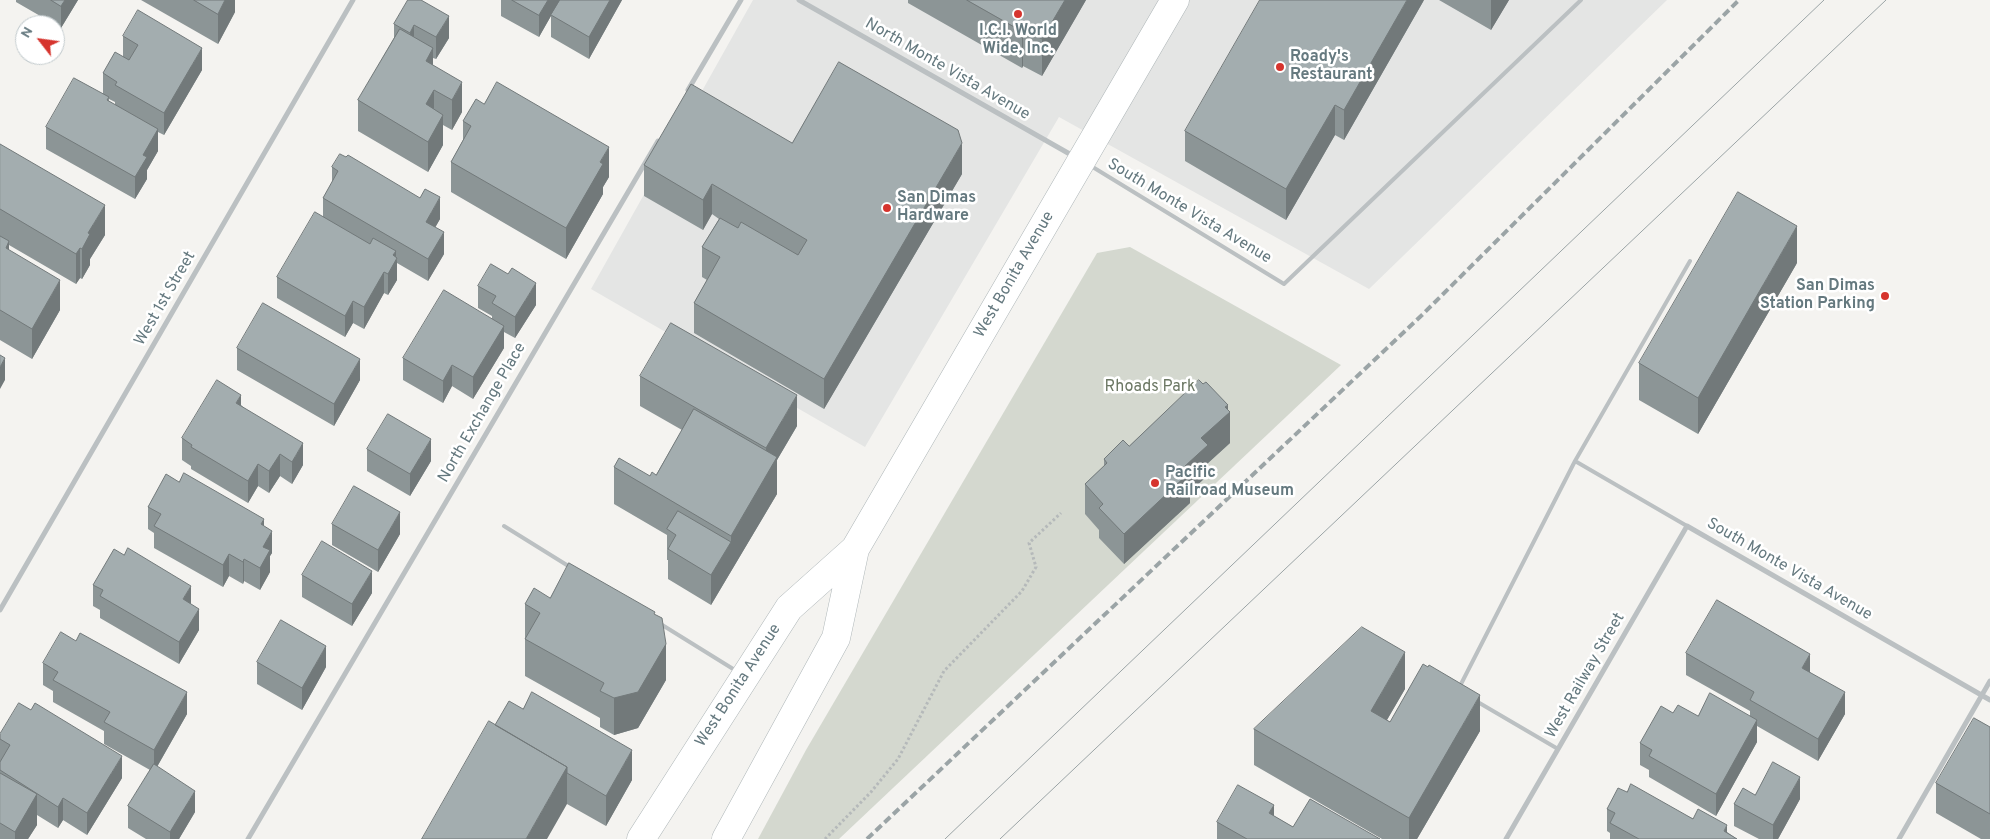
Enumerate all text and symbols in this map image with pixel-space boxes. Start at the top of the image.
marker: I.C.I. World Wide, Inc. [1012,8,1024,20]
north arrow [15,15,65,65]
street label: North Monte Vista Avenue [861,15,1033,125]
place label: I.C.I. World Wide, Inc. [979,22,1057,60]
text: N [18,24,37,41]
place label: Roady's Restaurant [1290,48,1373,86]
marker: Roady's Restaurant [1274,61,1286,73]
street label: South Monte Vista Avenue [1104,155,1274,269]
place label: San Dimas Hardware [897,189,976,227]
marker: San Dimas Hardware [881,202,893,214]
street label: West Bonita Avenue [971,208,1059,342]
street label: West 1st Street [131,248,201,350]
place label: San Dimas Station Parking [1760,277,1875,315]
marker: San Dimas Station Parking [1879,290,1891,302]
street label: North Exchange Place [435,340,531,486]
park label: Rhoads Park [1105,378,1195,398]
place label: Pacific Railroad Museum [1165,464,1294,502]
marker: Pacific Railroad Museum [1149,477,1161,489]
street label: South Monte Vista Avenue [1703,515,1875,625]
street label: West Railway Street [1542,610,1630,742]
street label: West Bonita Avenue [692,621,786,751]

